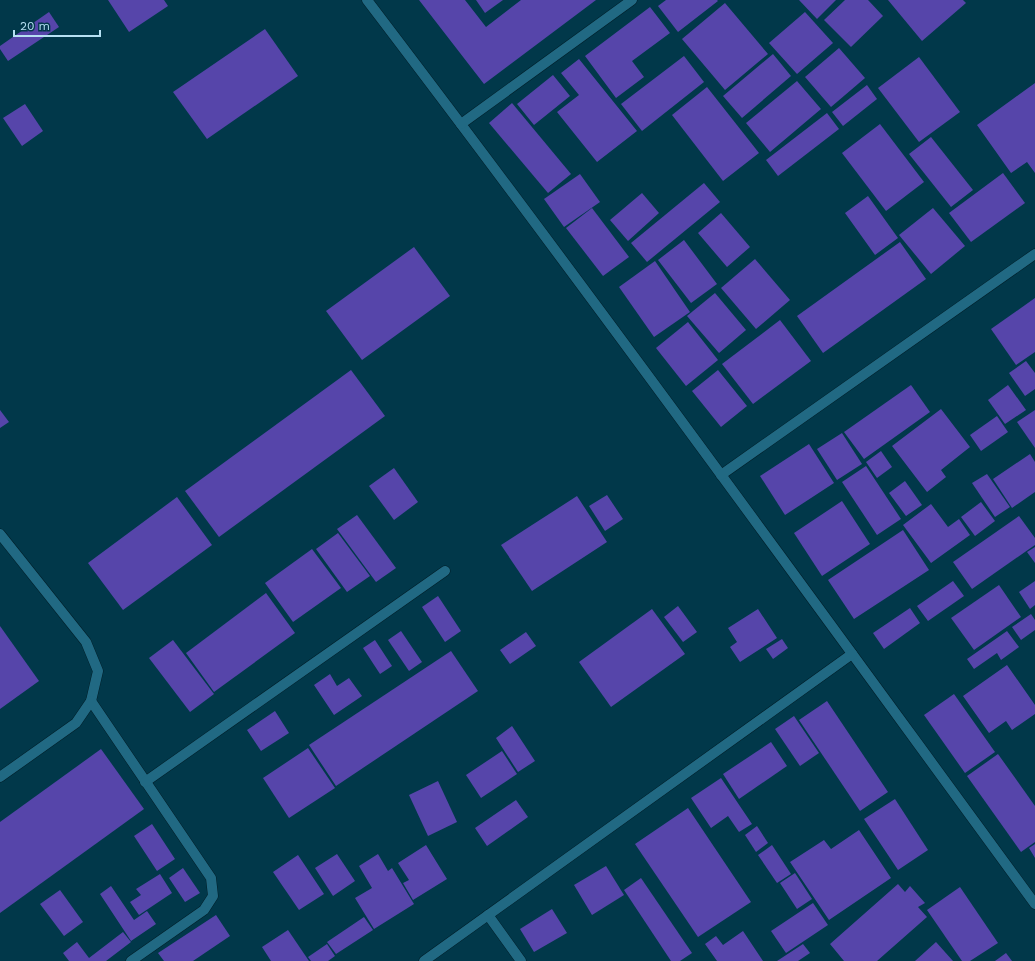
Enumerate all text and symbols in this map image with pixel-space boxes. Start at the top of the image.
scale bar [14,12,100,38]
text: 20 m [20,19,50,33]

